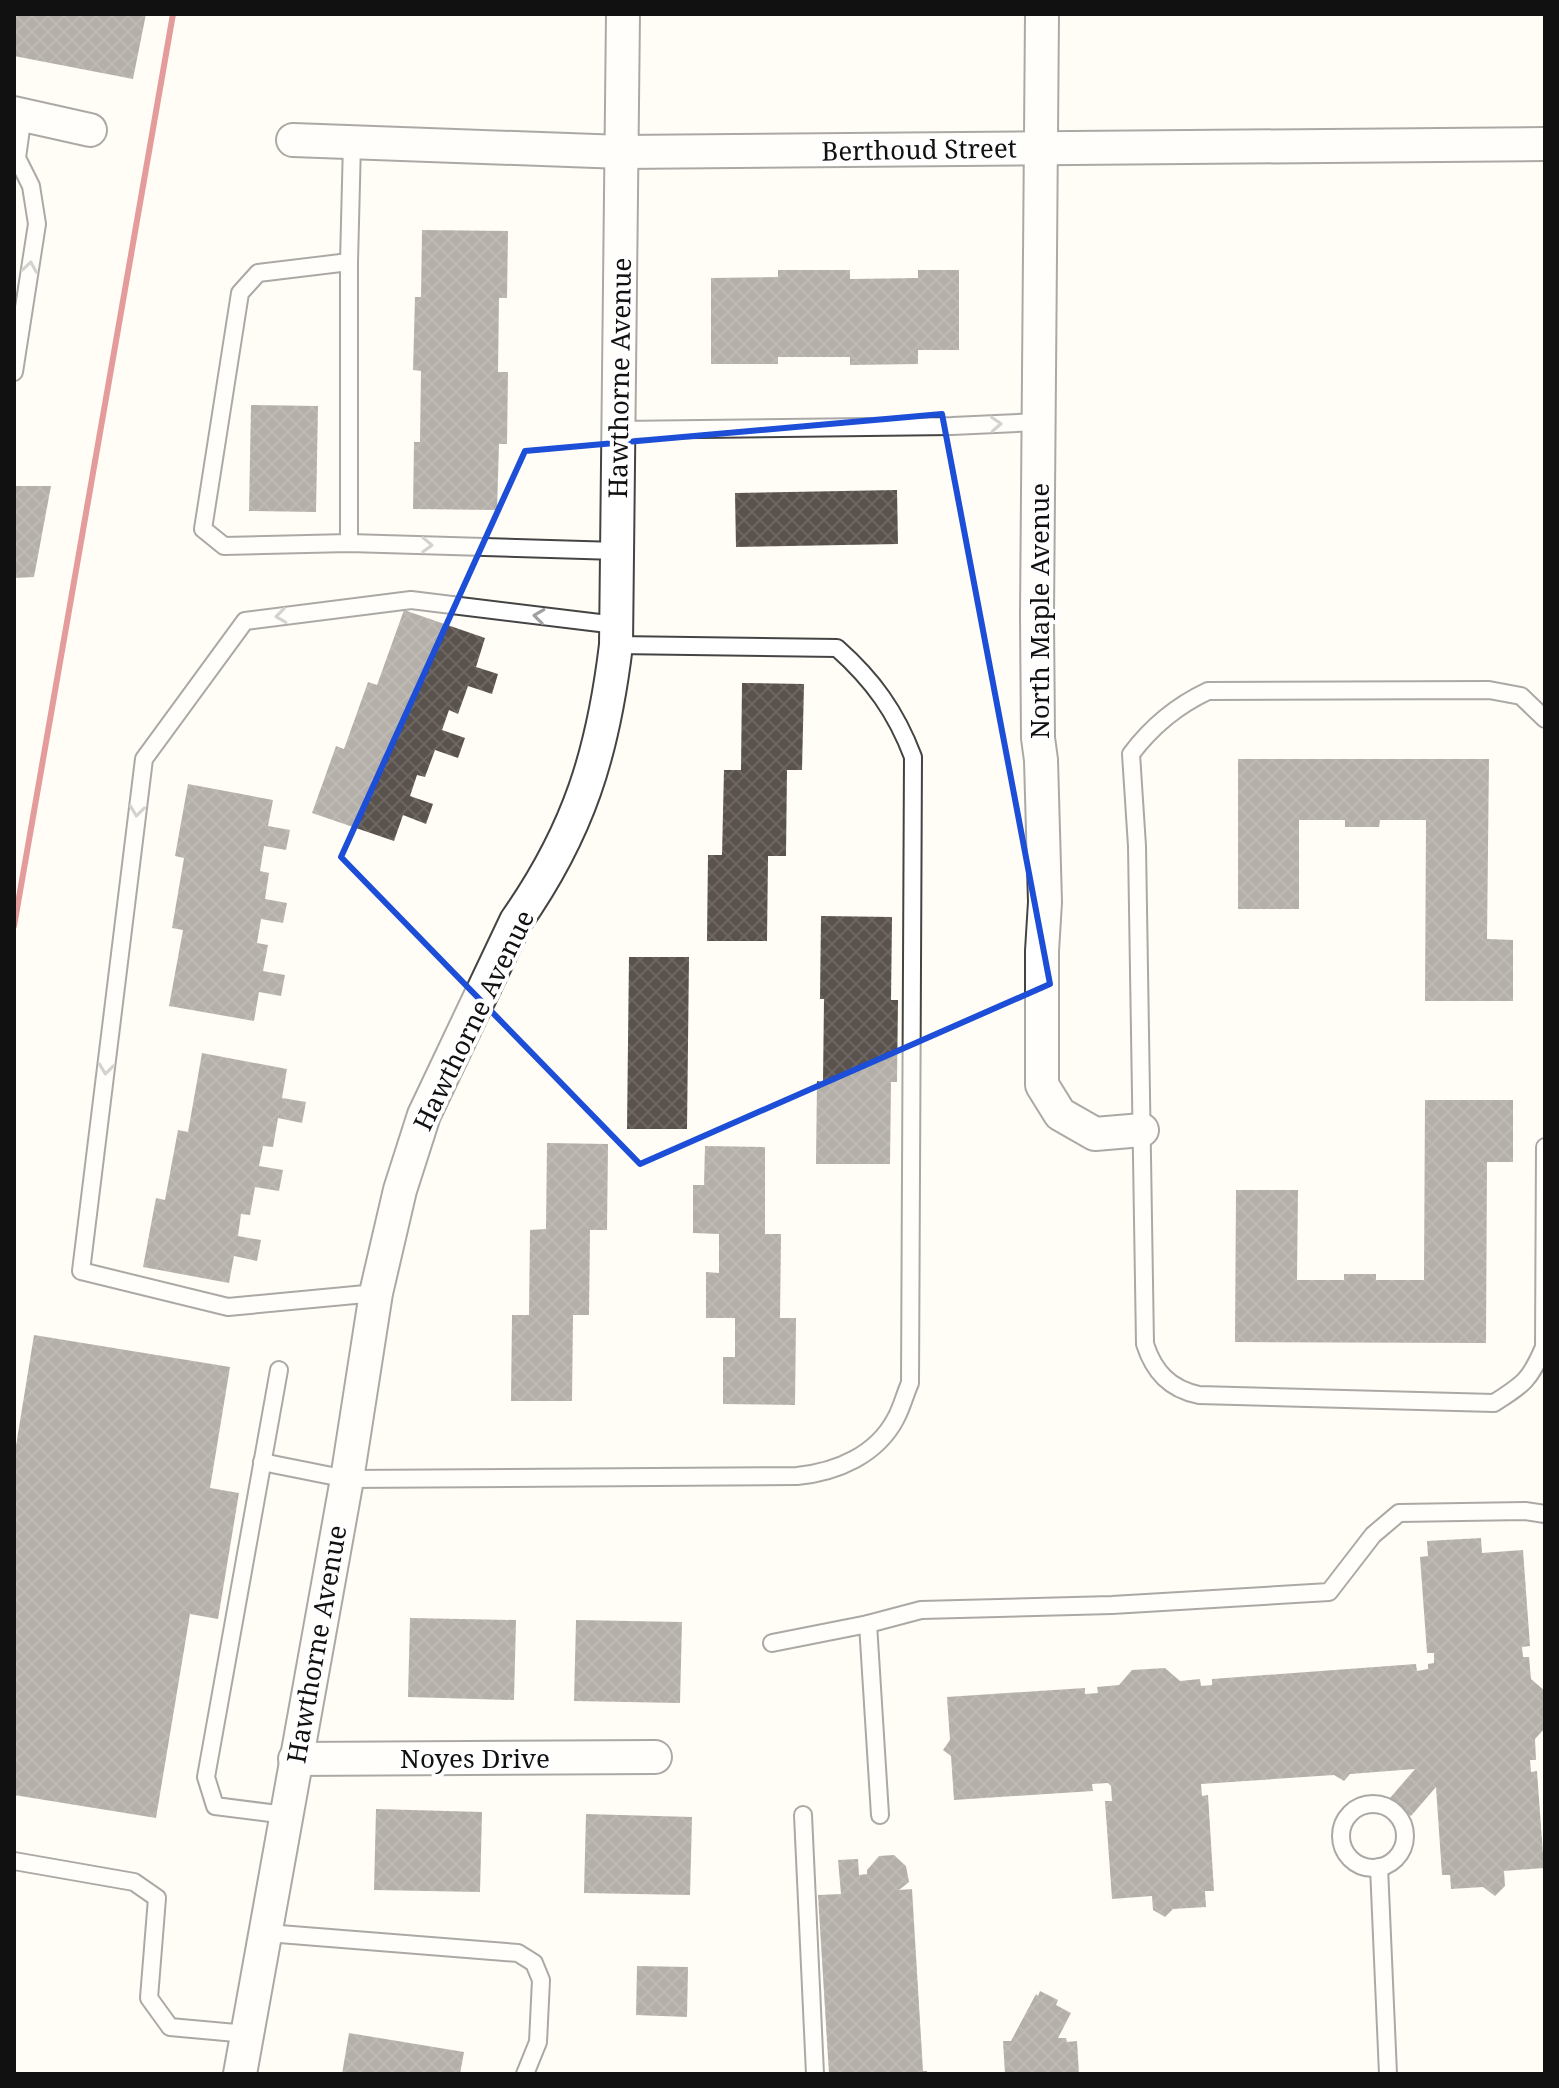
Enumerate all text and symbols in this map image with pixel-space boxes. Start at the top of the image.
street label: Berthoud Street [821,129,1017,169]
street label: Hawthorne Avenue [599,257,639,499]
one-way arrow [21,260,38,274]
one-way arrow [990,416,1003,433]
street label: North Maple Avenue [1021,483,1057,739]
one-way arrow [421,537,434,554]
one-way arrow [274,607,288,624]
one-way arrow [532,607,545,624]
one-way arrow [129,805,146,818]
street label: Hawthorne Avenue [404,904,542,1136]
one-way arrow [98,1062,115,1076]
street label: Hawthorne Avenue [277,1522,355,1766]
street label: Noyes Drive [400,1740,550,1776]

